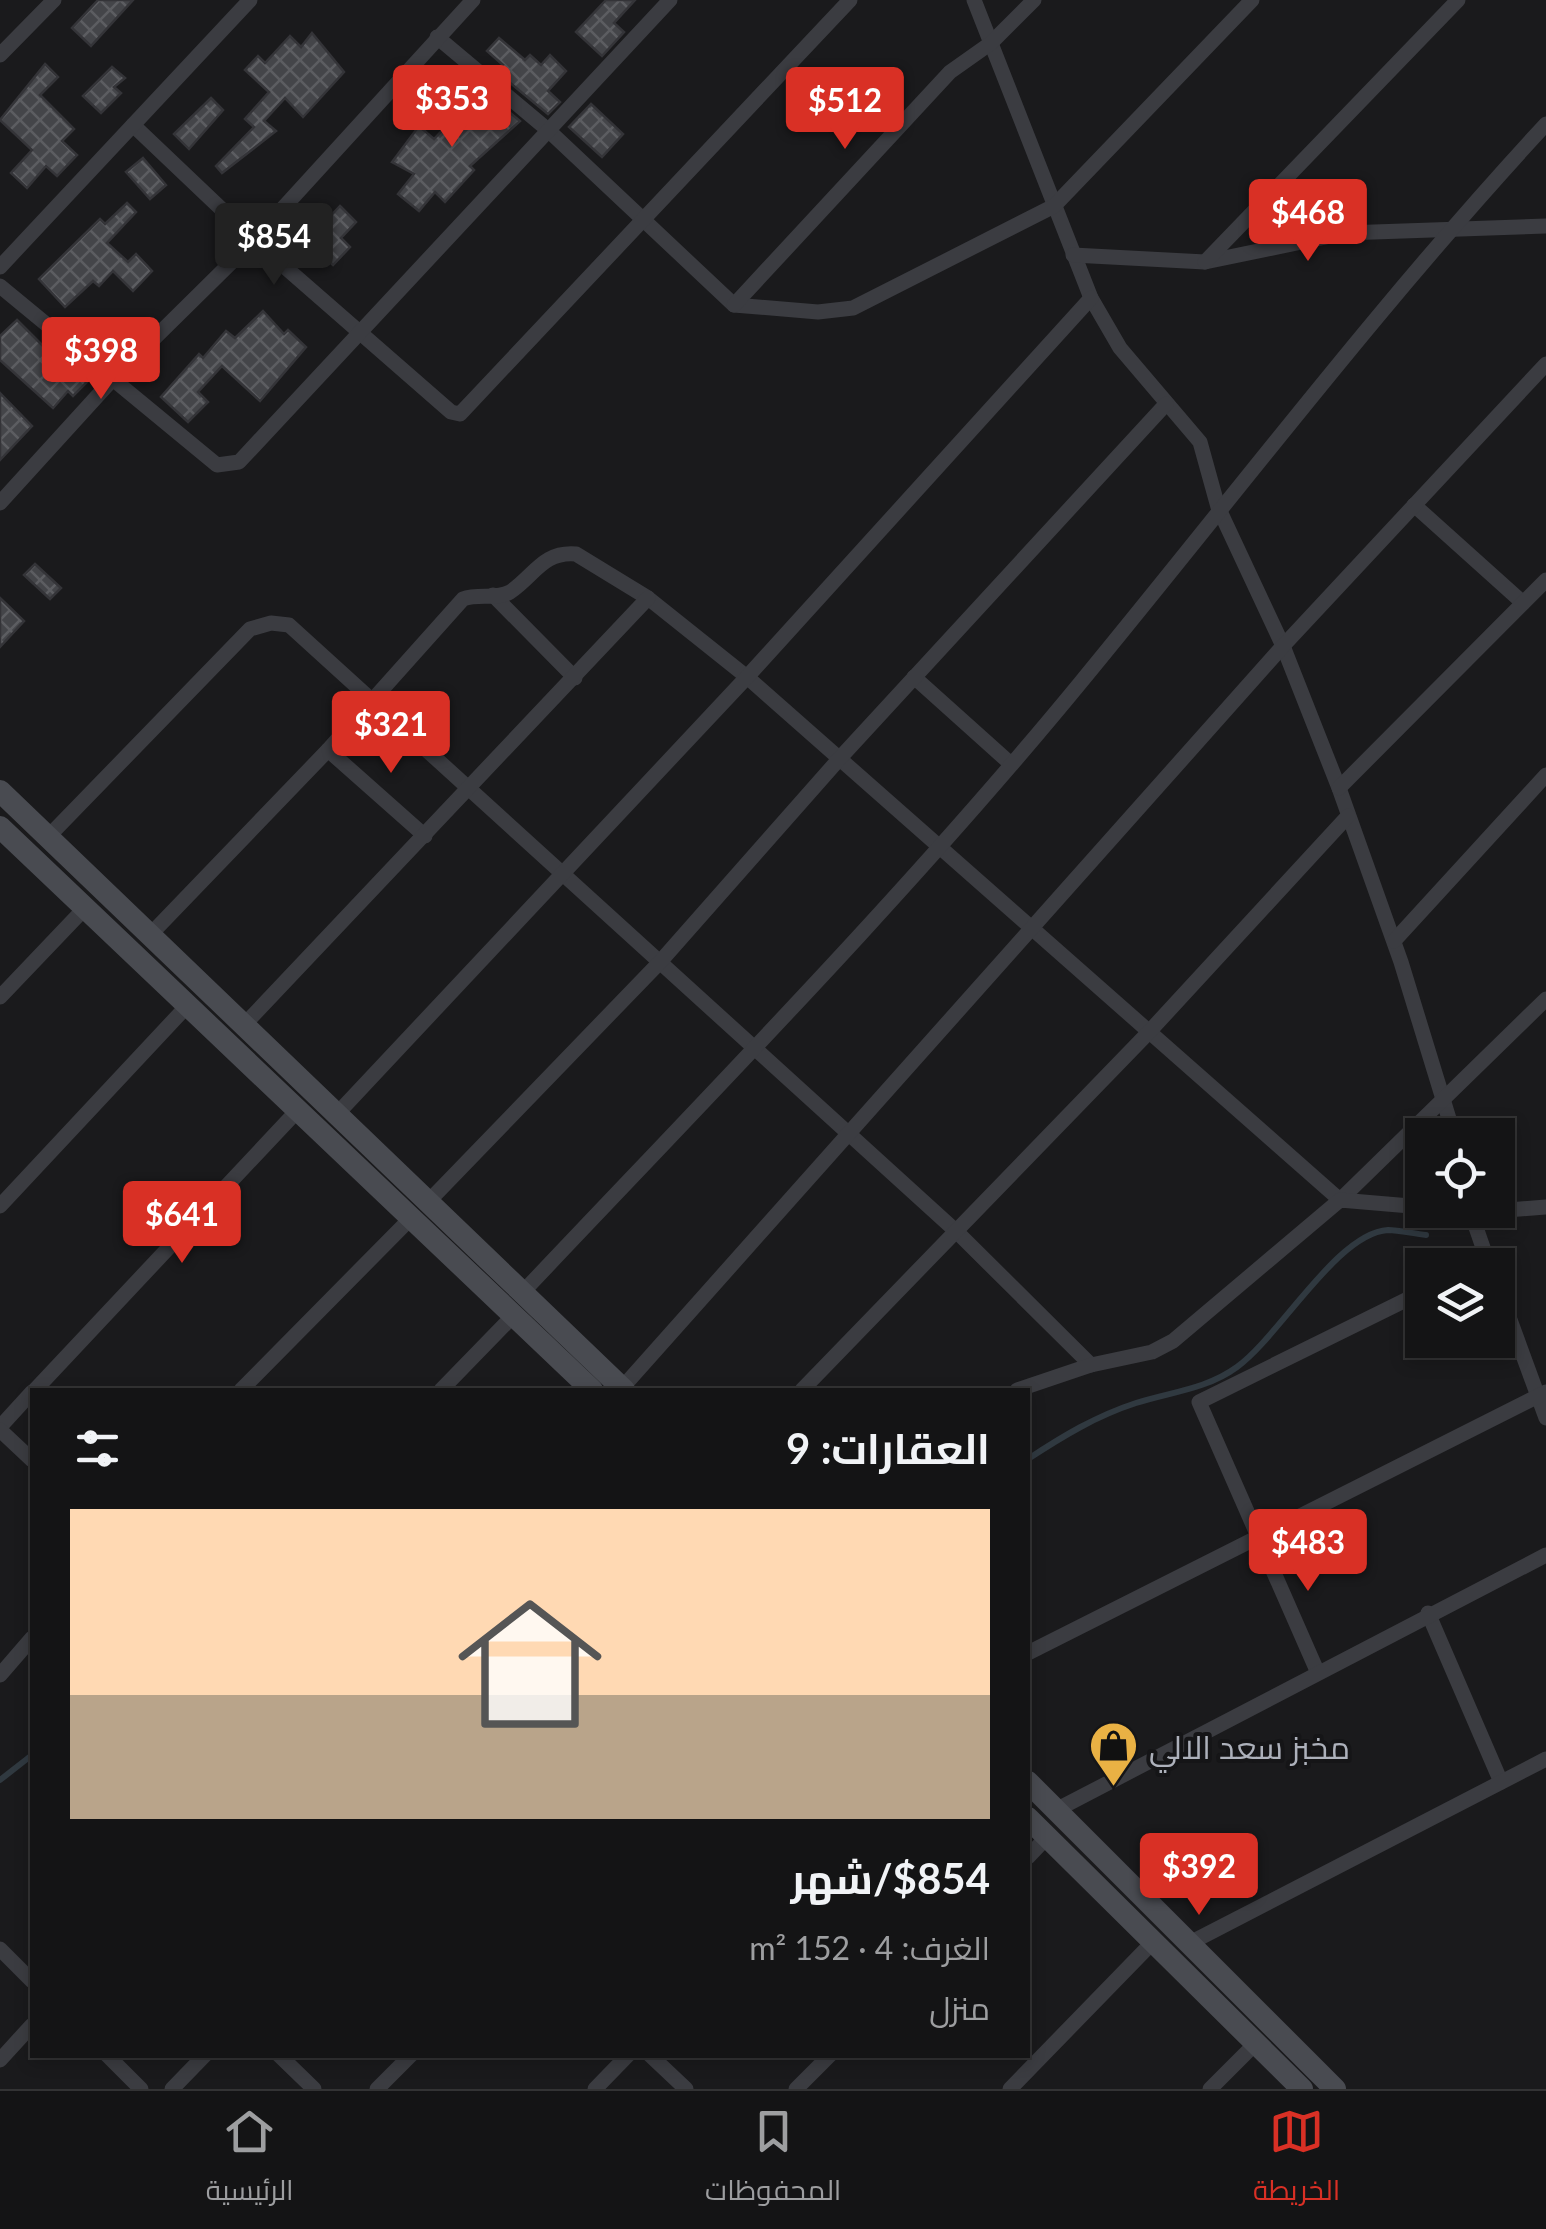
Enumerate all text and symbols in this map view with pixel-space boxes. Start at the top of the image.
pin: $353 [393,65,511,150]
pin: $512 [786,67,904,152]
text: $353 [415,78,489,117]
text: $512 [808,80,882,119]
pin: $468 [1249,179,1367,264]
text: $468 [1271,192,1345,231]
pin: $854 [215,203,333,288]
text: $854 [237,216,311,255]
pin: $398 [42,317,160,402]
text: $398 [64,330,138,369]
pin: $321 [332,691,450,776]
text: $321 [354,704,428,743]
map controls [1405,1118,1515,1358]
button: locate [1405,1118,1515,1228]
pin: $641 [123,1181,241,1266]
text: $641 [145,1194,219,1233]
button: layers [1405,1248,1515,1358]
icon: filters [70,1421,125,1476]
text: العقارات: 9 [786,1423,990,1473]
pin: $483 [1249,1509,1367,1594]
text: $483 [1271,1522,1345,1561]
icon: home [440,1574,620,1754]
shop icon: مخبز سعد الالي [1088,1720,1140,1788]
place label: مخبز سعد الالي [1149,1727,1350,1773]
pin: $392 [1140,1833,1258,1918]
text: $392 [1162,1846,1236,1885]
text: $854/شهر [791,1853,990,1903]
text: الغرف: 4 · 152 m² [749,1928,990,1967]
text: منزل [929,1988,990,2027]
tab: الرئيسية [206,2104,294,2216]
tab: المحفوظات [705,2104,841,2216]
tab: الخريطة [1253,2104,1340,2216]

